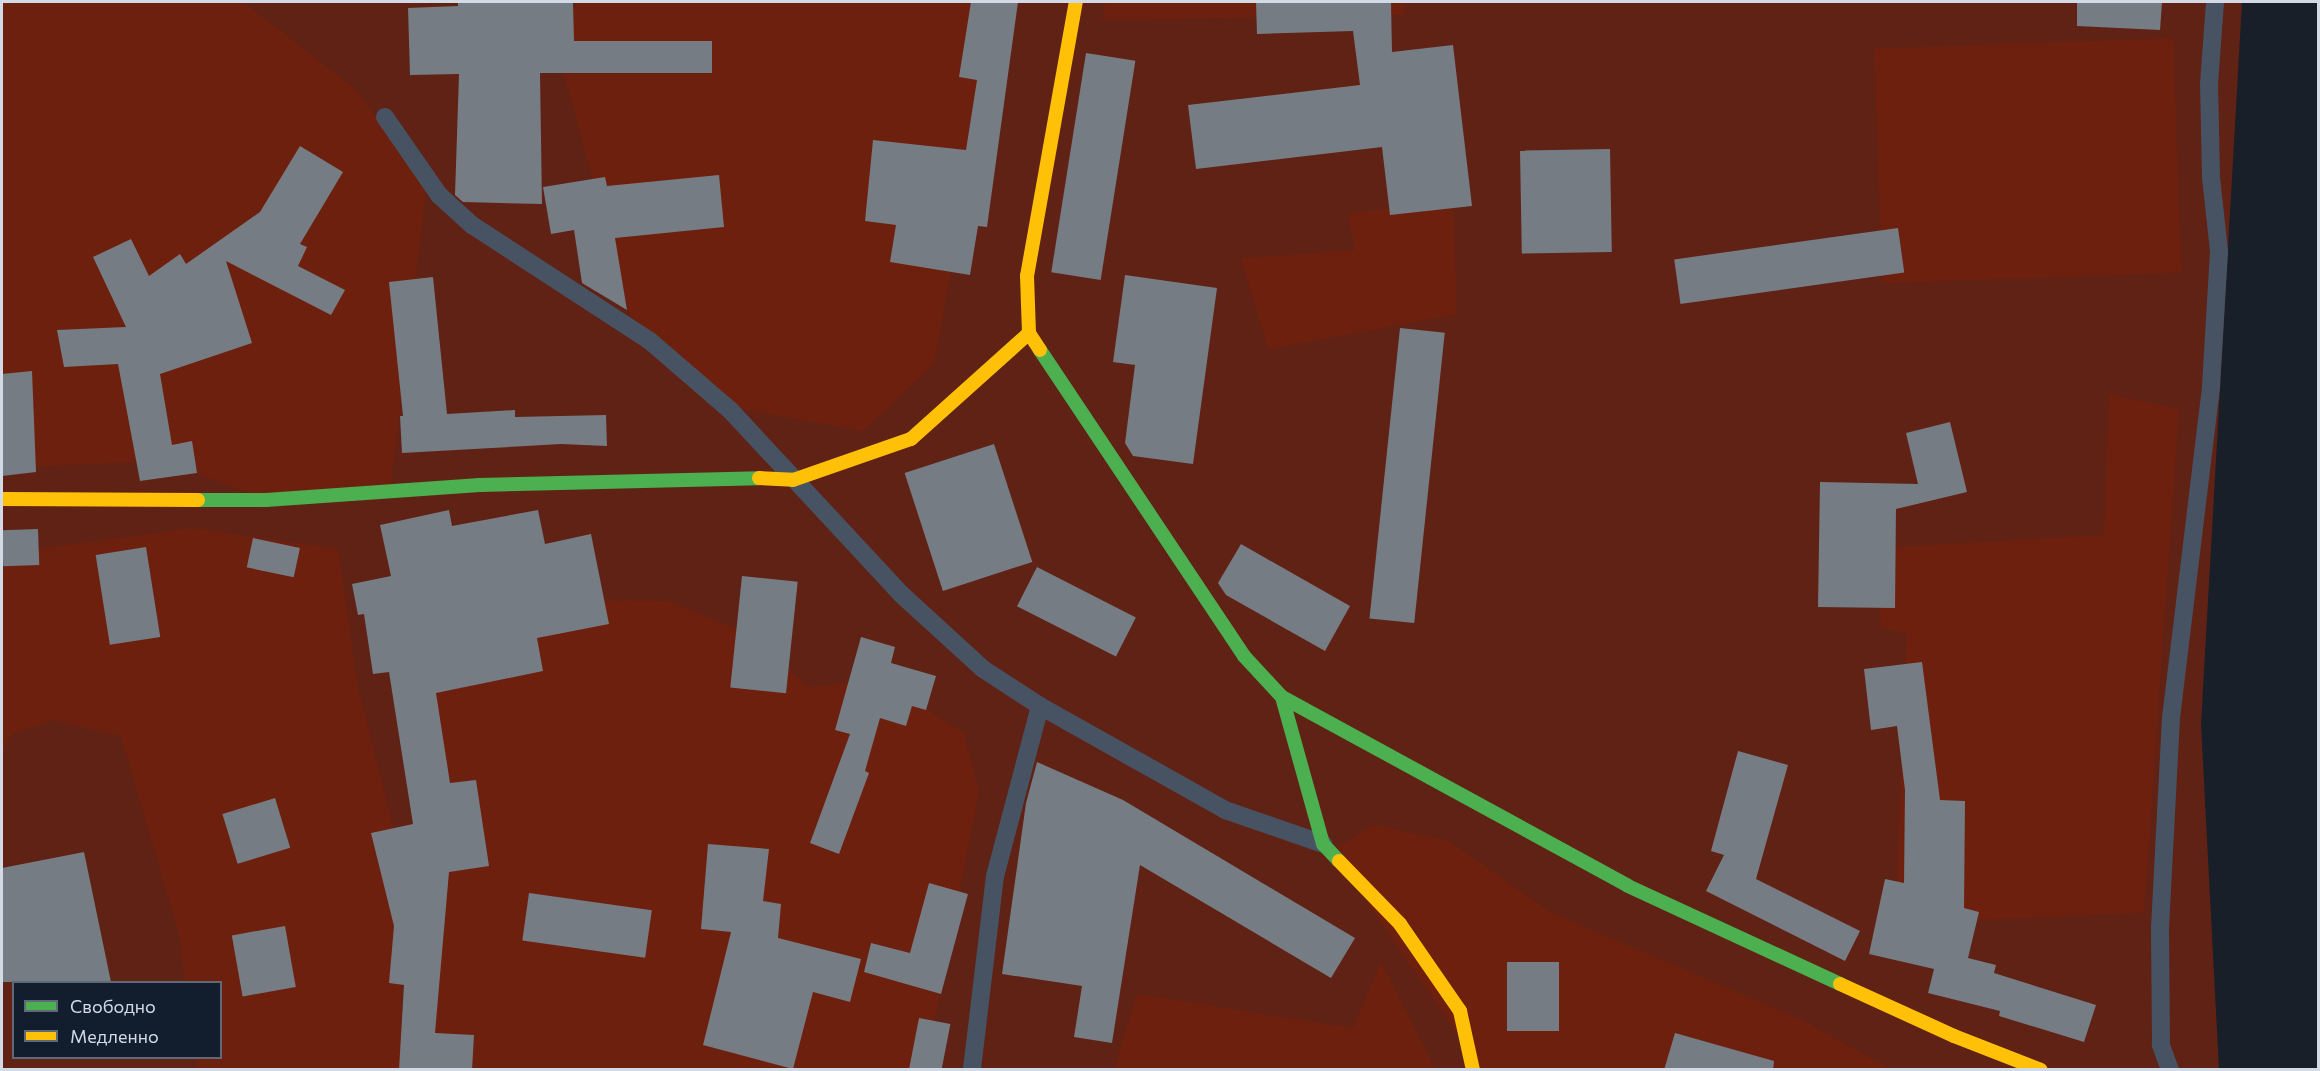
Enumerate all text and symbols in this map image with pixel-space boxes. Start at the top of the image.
legend [12,981,222,1059]
text: Свободно [70,995,156,1017]
text: Медленно [70,1025,159,1047]

